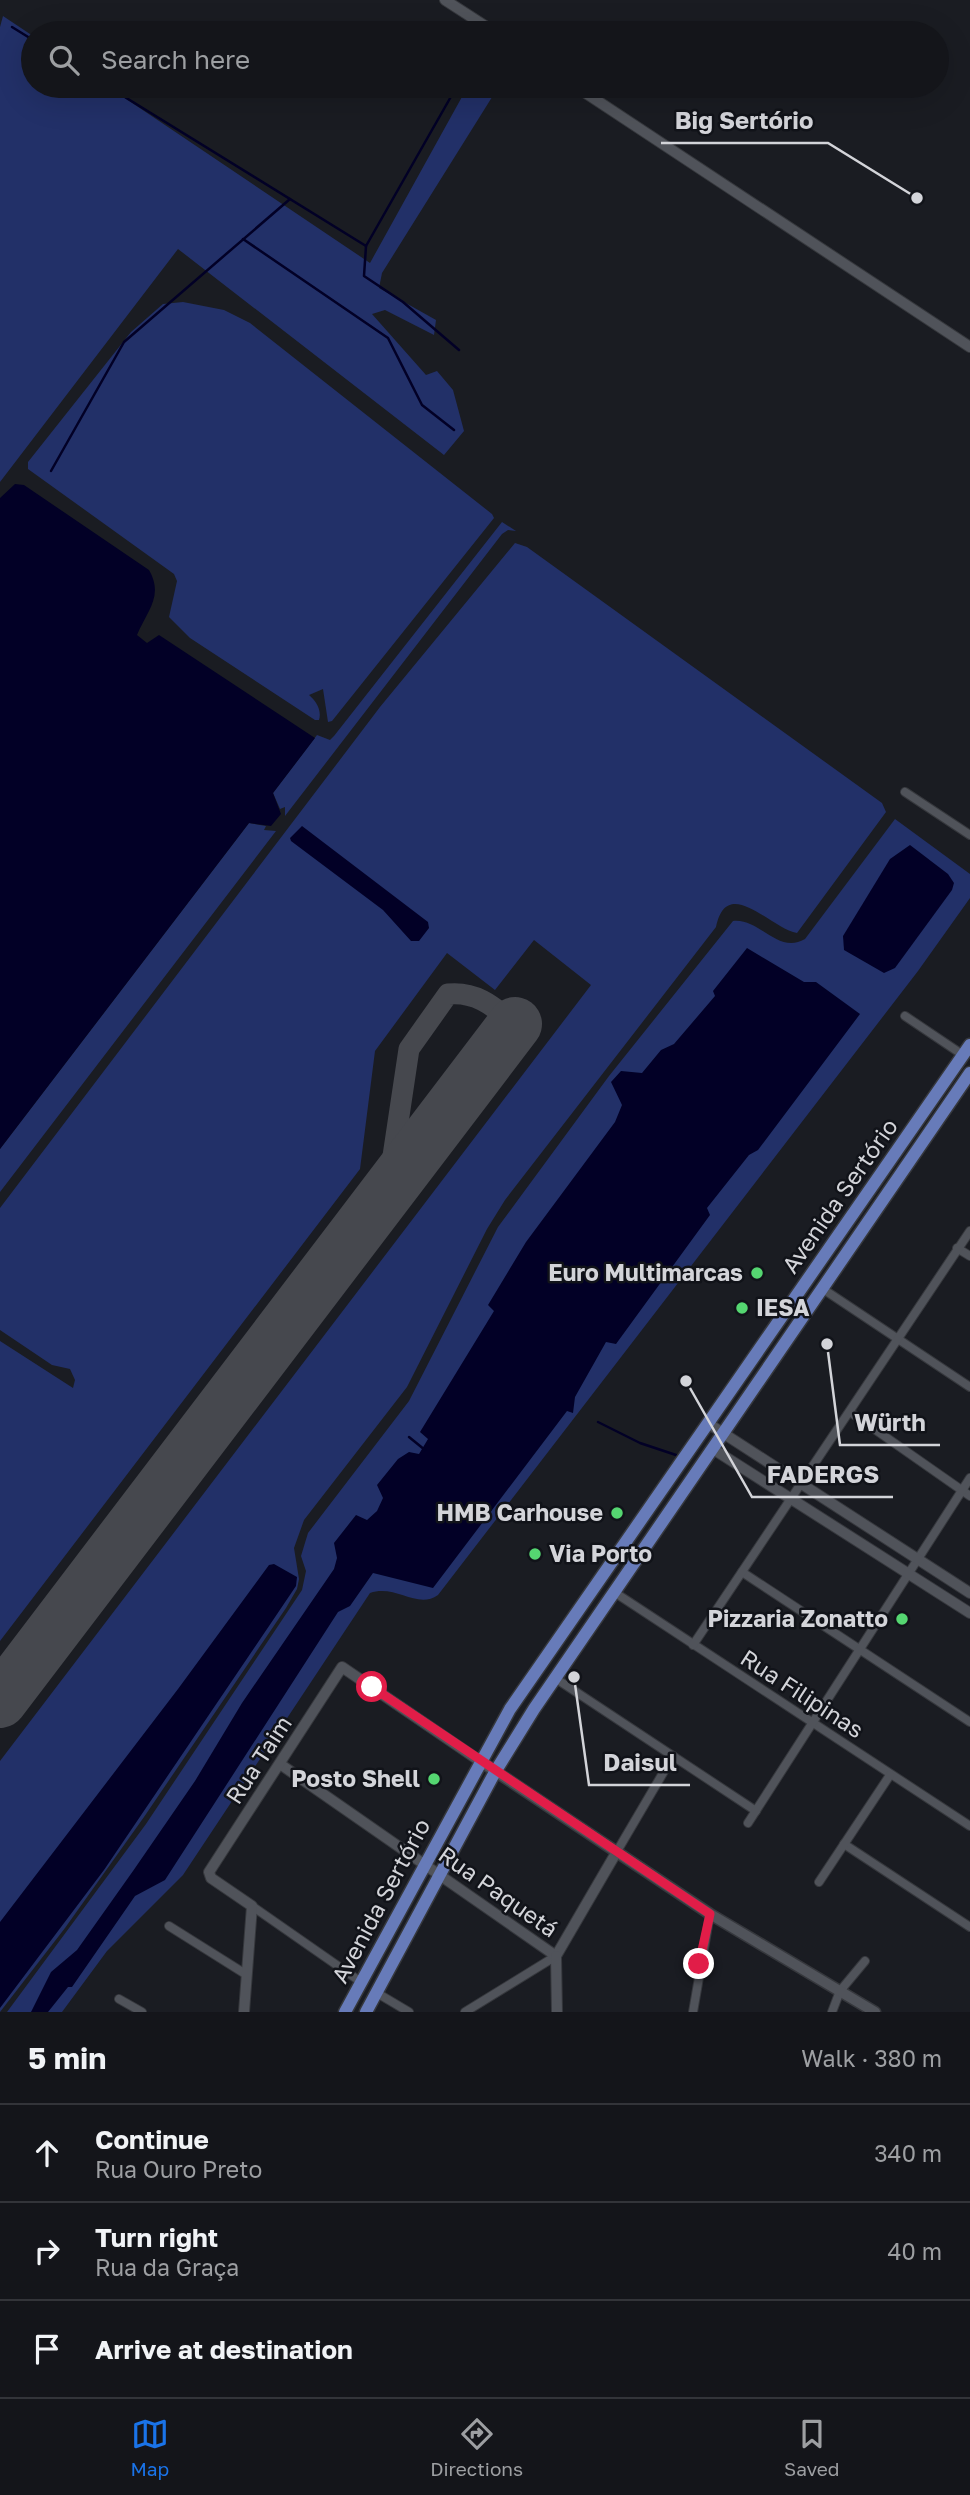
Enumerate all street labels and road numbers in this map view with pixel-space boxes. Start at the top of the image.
street label: Avenida Sertório [775,1113,903,1278]
street label: Rua Filipinas [736,1643,869,1743]
street label: Rua Taim [219,1710,297,1809]
street label: Avenida Sertório [325,1813,435,1988]
street label: Rua Paquetá [434,1840,564,1943]

